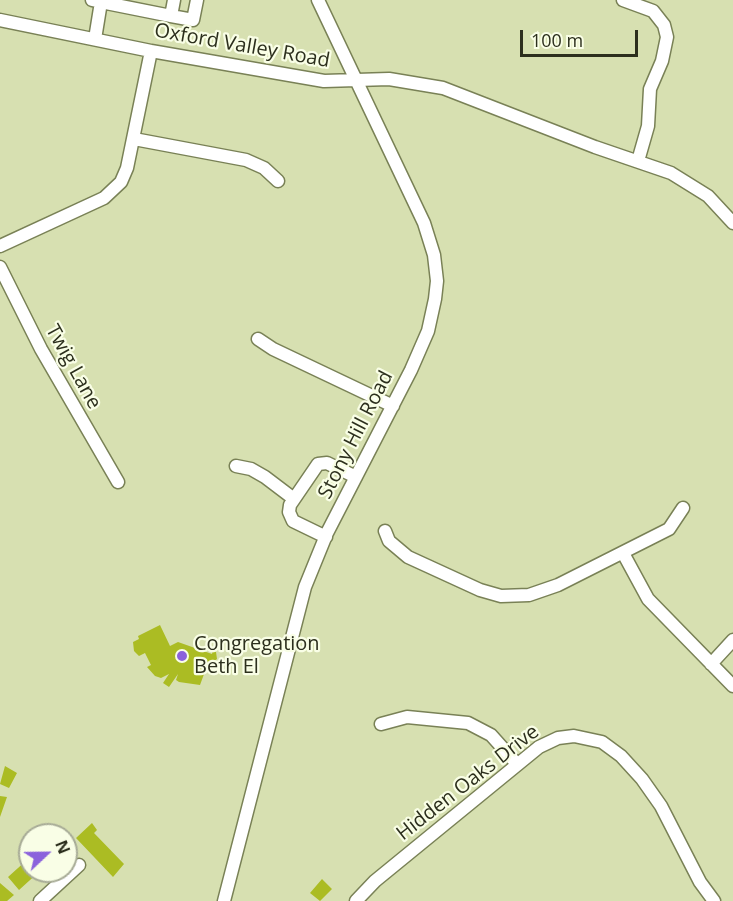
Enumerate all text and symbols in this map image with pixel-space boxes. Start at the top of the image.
scale bar [523,18,642,56]
street label: Oxford Valley Road [152,19,332,73]
text: 100 m [531,28,583,52]
street label: Twig Lane [40,321,106,413]
street label: Stony Hill Road [313,367,399,503]
place label: Congregation Beth El [194,632,320,679]
marker: Congregation Beth El [175,649,189,663]
street label: Hidden Oaks Drive [392,720,544,846]
north arrow [18,823,78,883]
text: N [50,837,75,857]

